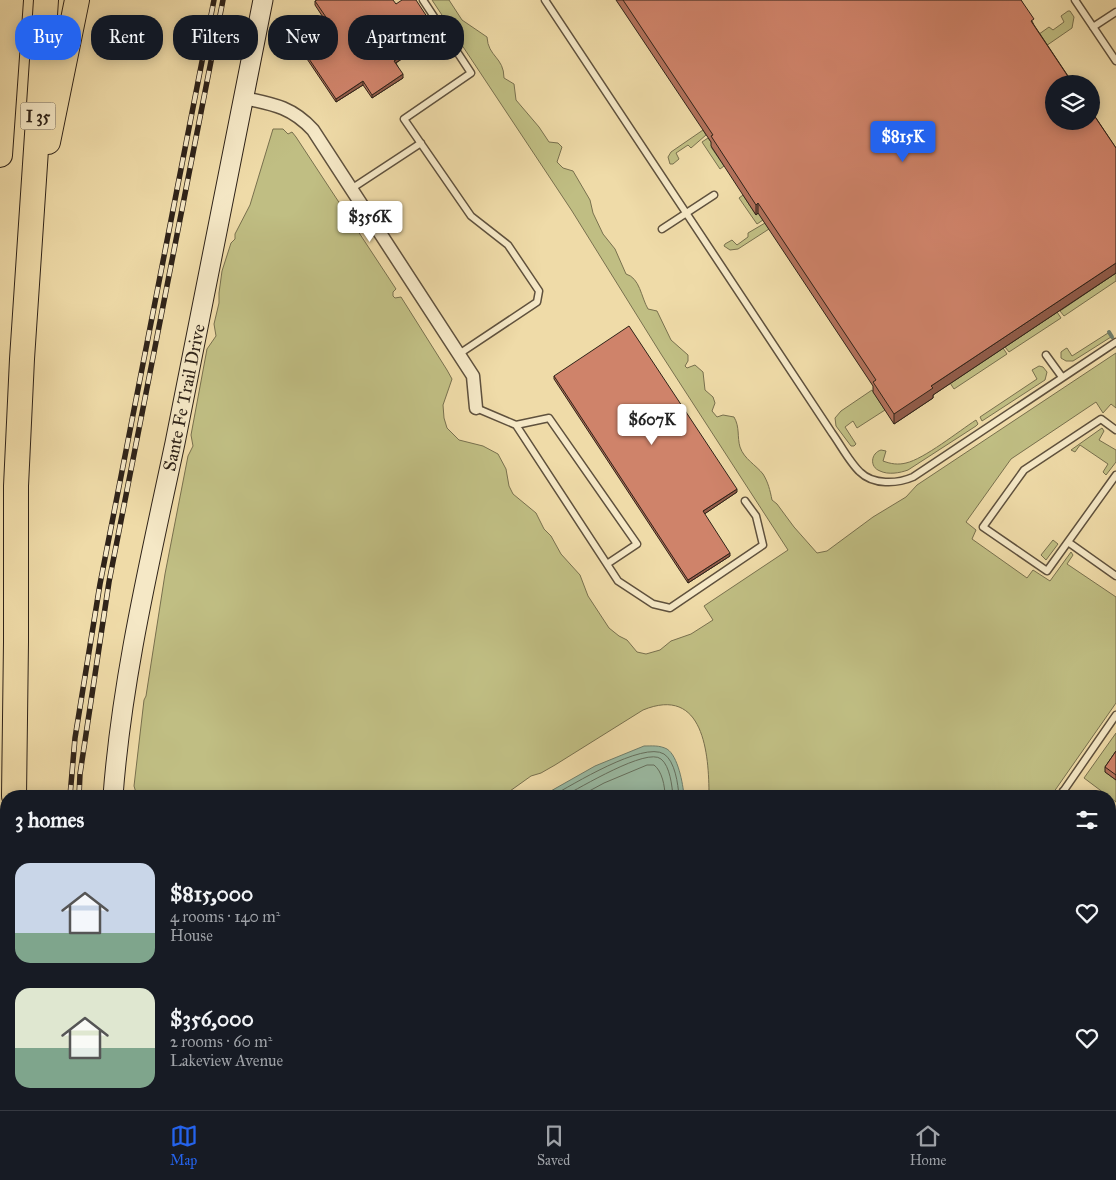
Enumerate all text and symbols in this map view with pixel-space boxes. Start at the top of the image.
chip: Buy [15,15,81,60]
chip: Rent [91,15,163,60]
chip: Filters [173,15,258,60]
chip: New [268,15,338,60]
chip: Apartment [348,15,464,60]
map controls [1045,75,1100,130]
button: layers [1045,75,1100,130]
road number: I 35 [20,102,56,130]
pin: $815K [868,120,938,163]
text: $815K [881,127,925,146]
pin: $356K [335,200,405,243]
text: $356K [349,207,392,226]
street label: Sante Fe Trail Drive [158,322,210,473]
pin: $607K [617,404,687,446]
text: $607K [628,410,676,429]
icon: filters [1073,806,1101,834]
text: 3 homes [15,807,84,833]
text: $815,000 [170,881,253,907]
icon: home [55,883,115,943]
icon: heart [1073,899,1101,927]
text: 4 rooms · 140 m² [170,907,280,926]
text: House [170,926,213,945]
text: $356,000 [170,1006,254,1032]
icon: home [55,1008,115,1068]
icon: heart [1073,1024,1101,1052]
text: 2 rooms · 60 m² [170,1032,272,1051]
text: Lakeview Avenue [170,1051,283,1070]
tab: Map [170,1122,198,1169]
tab: Saved [537,1122,570,1169]
tab: Home [910,1122,946,1169]

